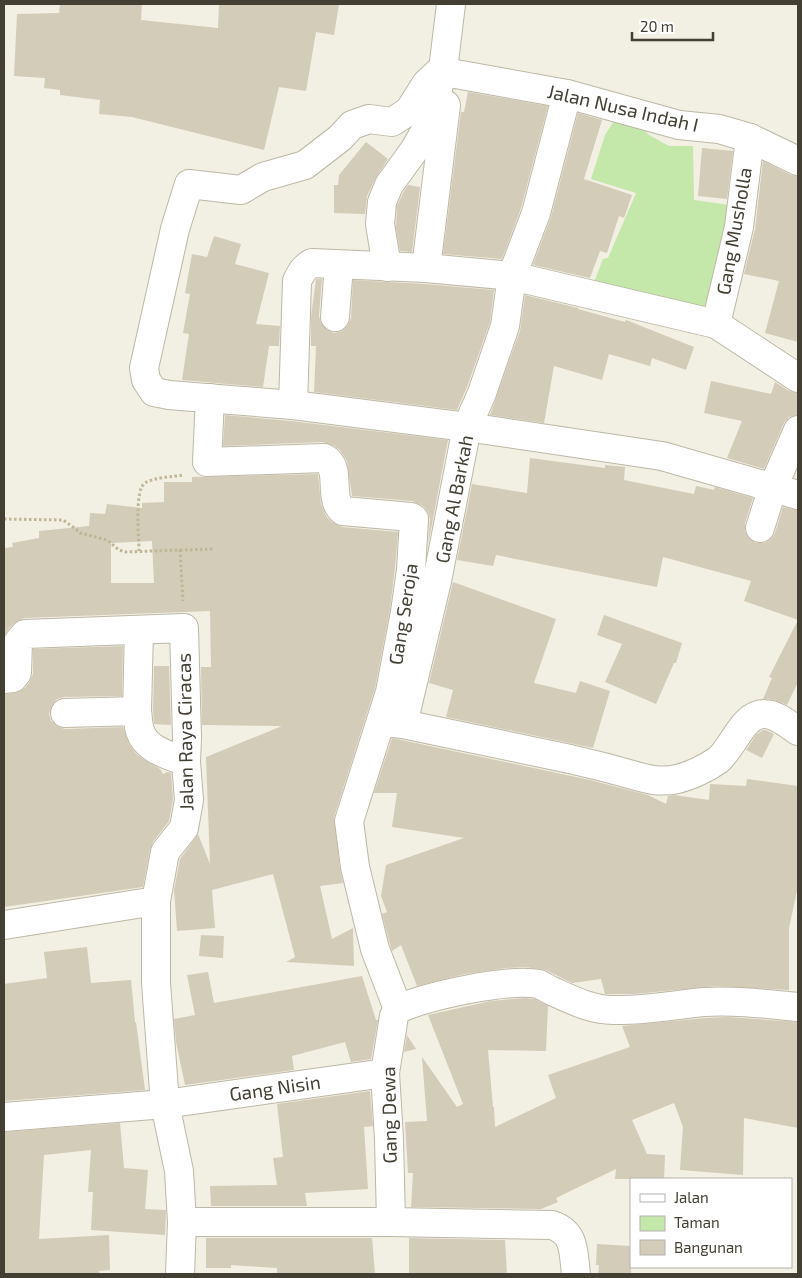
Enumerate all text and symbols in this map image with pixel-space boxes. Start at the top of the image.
scale bar [632,10,713,42]
text: 20 m [640,17,674,35]
street label: Jalan Nusa Indah I [545,79,701,136]
street label: Gang Musholla [711,165,756,296]
street label: Gang Al Barkah [430,433,477,565]
street label: Gang Seroja [383,562,422,666]
street label: Jalan Raya Ciracas [172,653,197,811]
street label: Gang Dewa [376,1066,401,1164]
street label: Gang Nisin [228,1070,322,1105]
legend [630,1178,792,1268]
text: Jalan [674,1188,709,1206]
text: Taman [674,1213,720,1231]
text: Bangunan [674,1238,743,1256]

